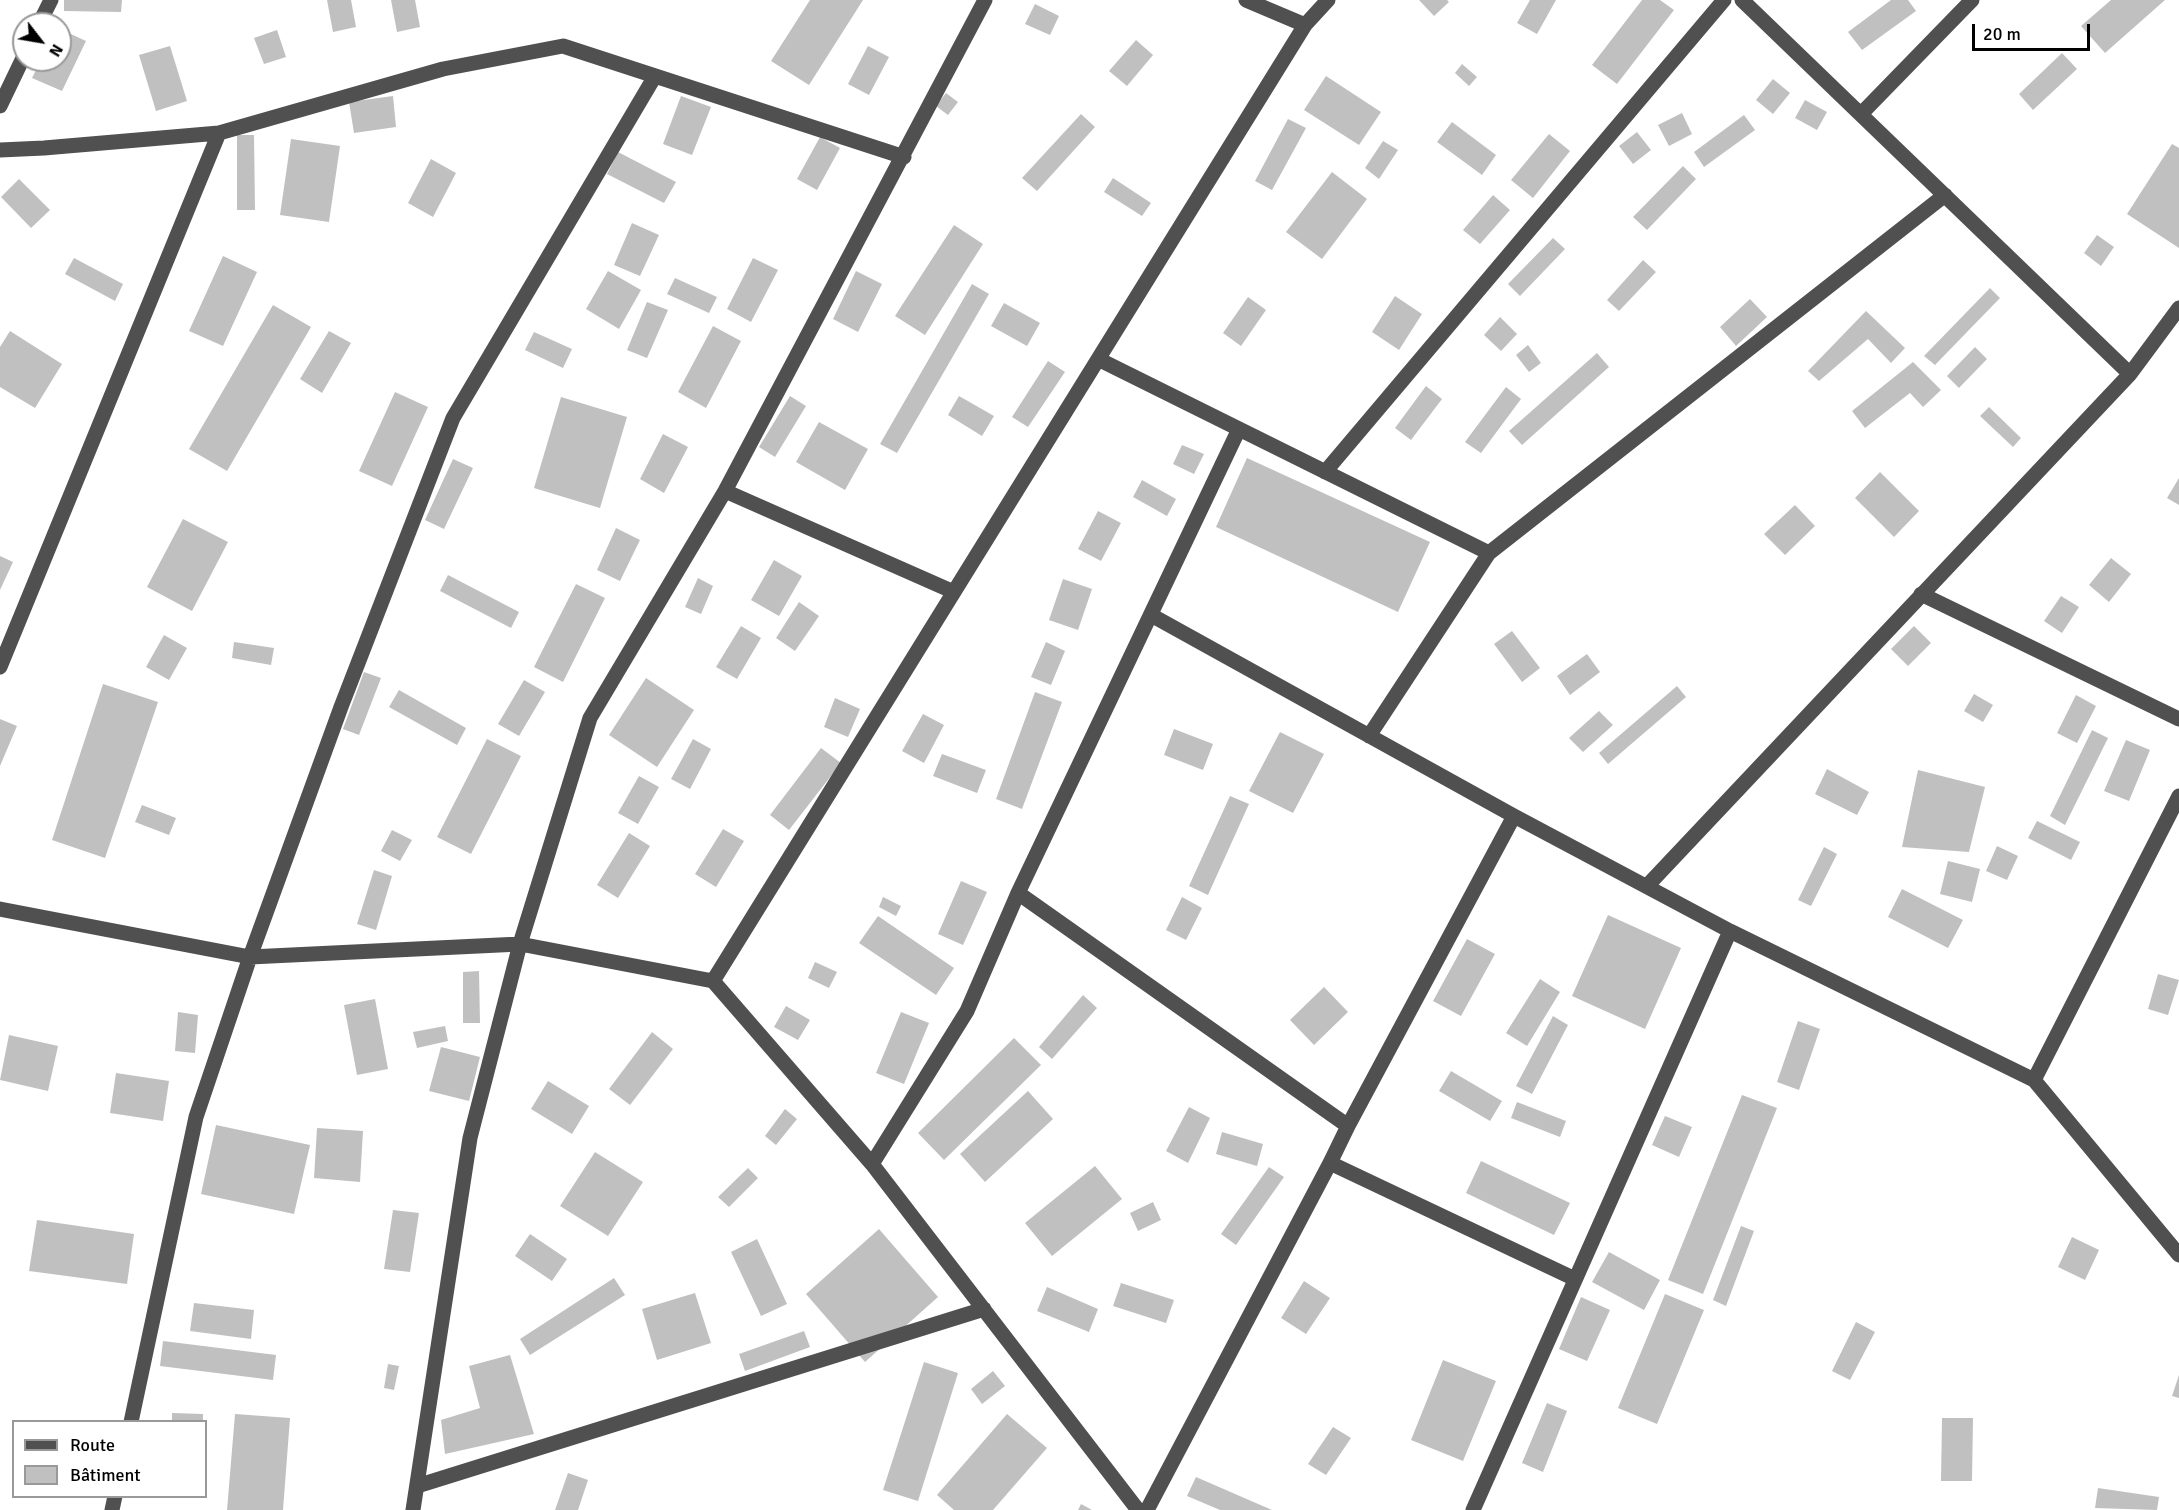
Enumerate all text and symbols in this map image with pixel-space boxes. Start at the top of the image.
north arrow [12,12,72,72]
scale bar [1975,12,2094,50]
text: 20 m [1983,23,2021,45]
text: N [44,40,67,60]
legend [12,1420,207,1498]
text: Route [70,1434,115,1456]
text: Bâtiment [70,1464,141,1486]

